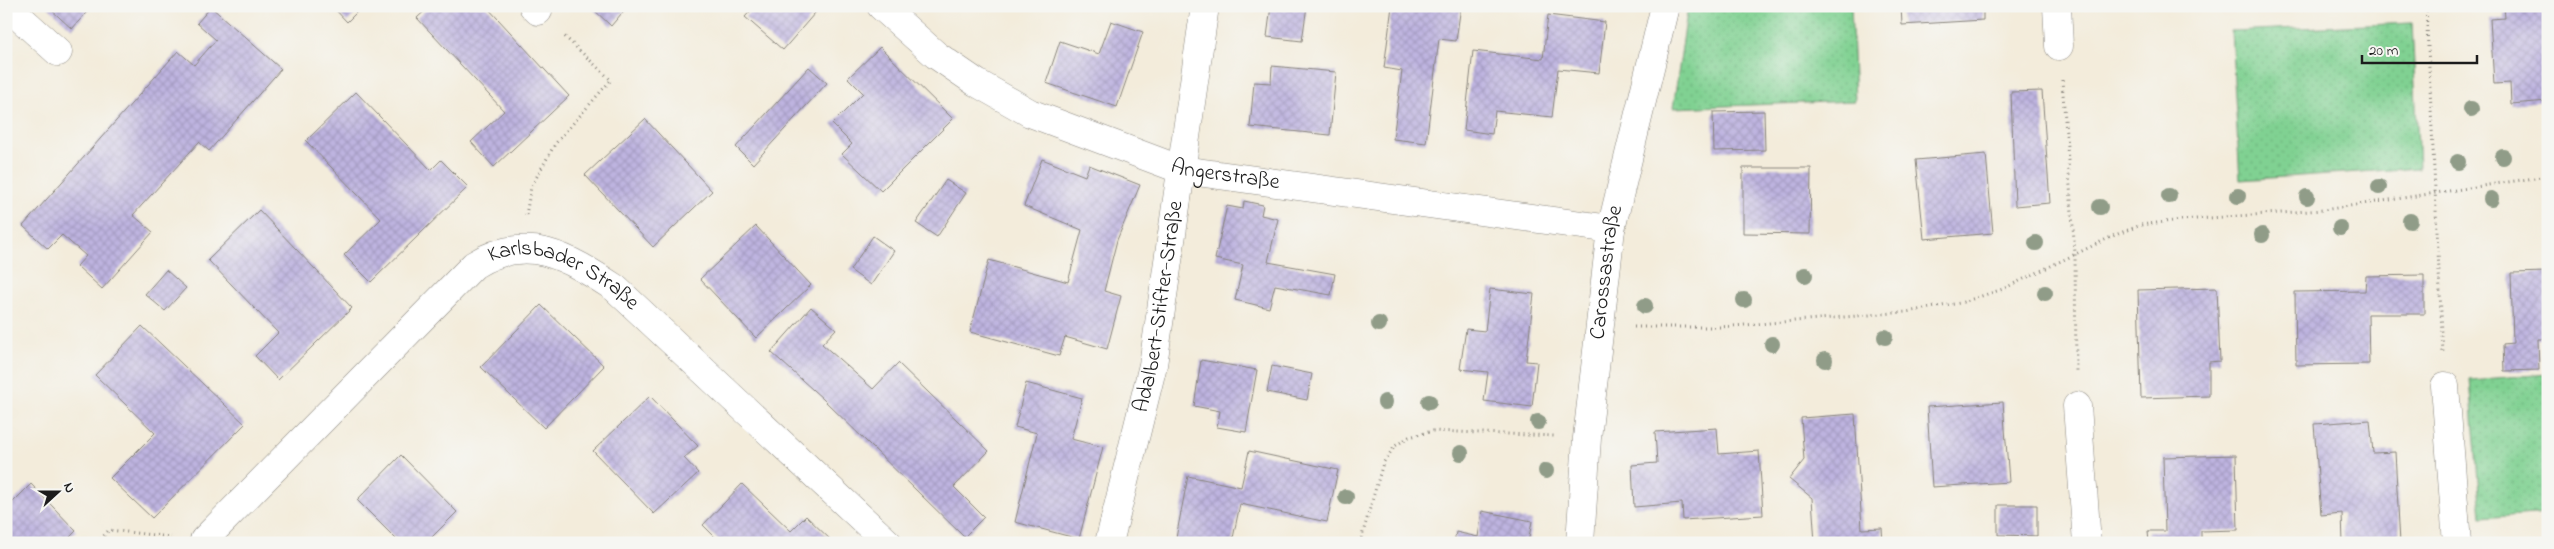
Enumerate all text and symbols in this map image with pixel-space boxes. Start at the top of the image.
scale bar [2362,32,2476,64]
text: 20 m [2369,40,2399,62]
street label: Angerstraße [1166,151,1282,199]
street label: Adalbert-Stifter-Straße [1126,198,1193,416]
street label: Carossastraße [1582,202,1632,341]
street label: Karlsbader Straße [483,233,646,319]
north arrow [32,466,82,516]
text: N [57,480,80,496]

